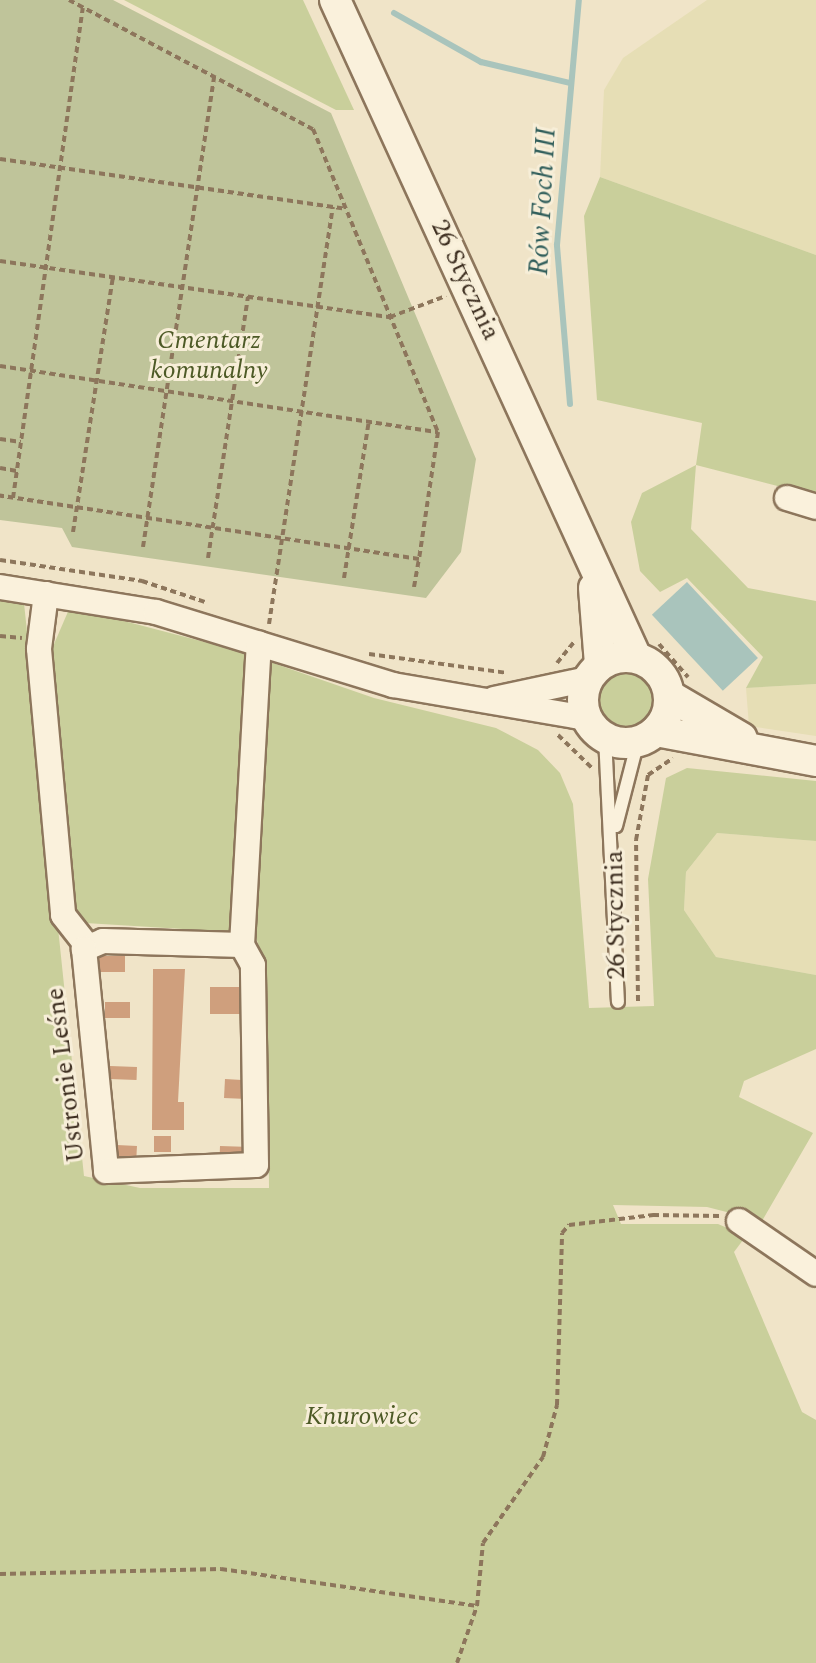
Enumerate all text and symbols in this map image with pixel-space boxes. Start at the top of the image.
water label: Rów Foch III [522,126,564,276]
street label: 26 Stycznia [424,215,506,345]
park label: Cmentarz komunalny [150,325,268,386]
street label: 26 Stycznia [599,850,633,980]
street label: Ustronie Leśne [40,986,92,1164]
park label: Knurowiec [306,1401,418,1433]

